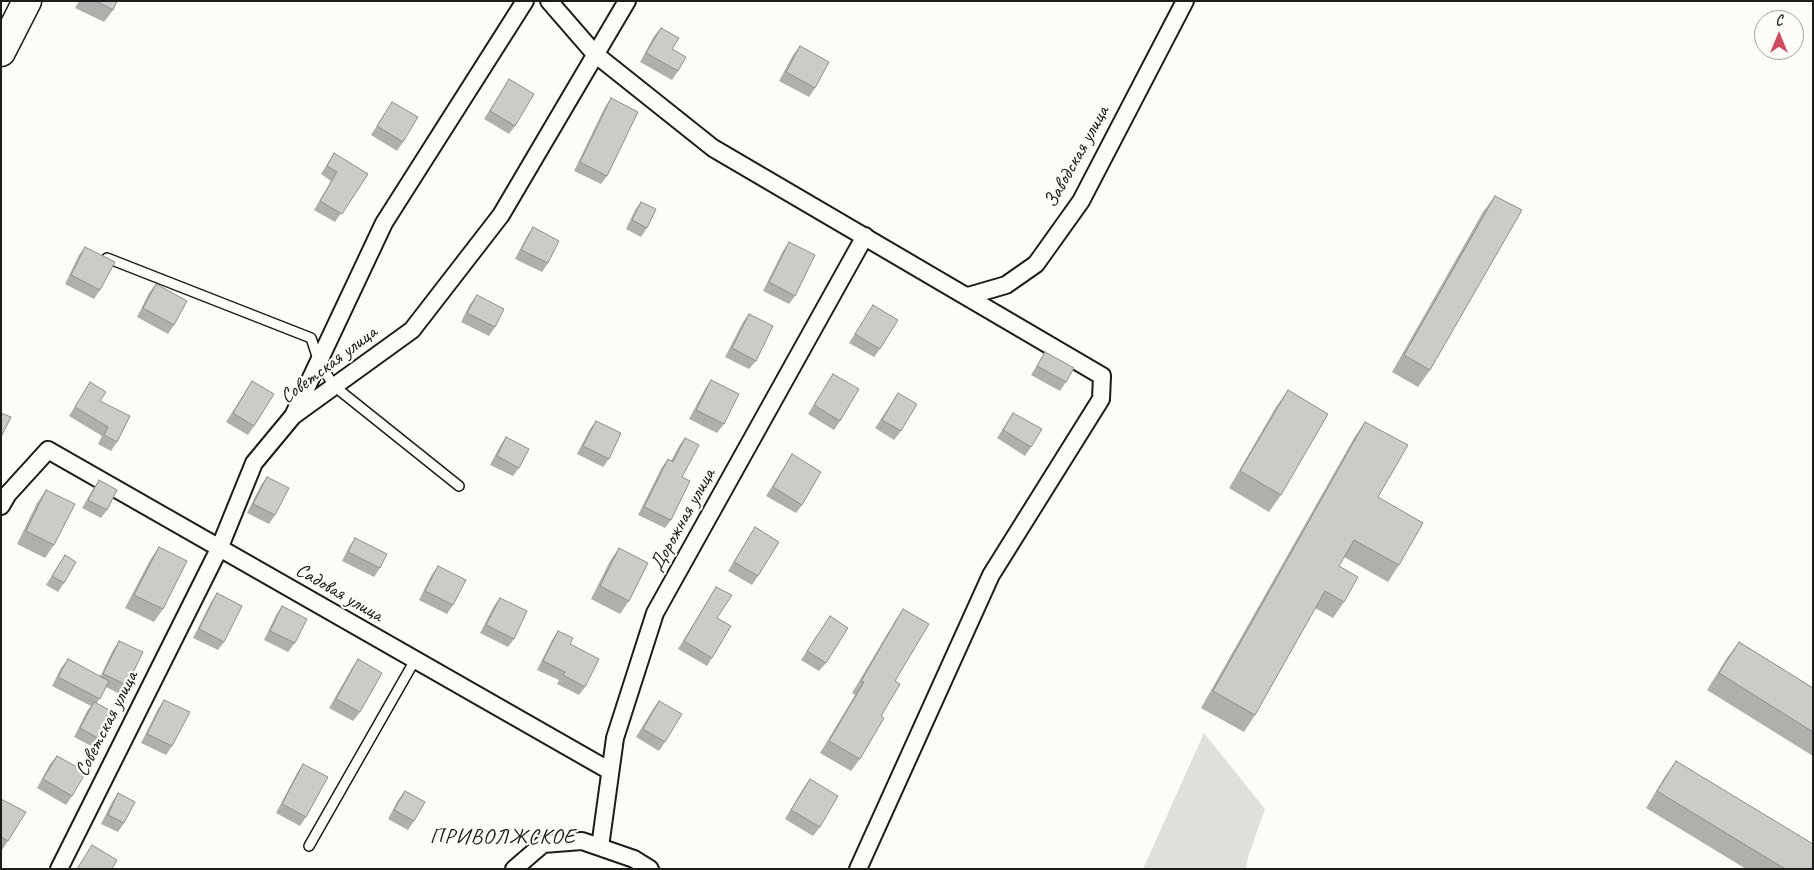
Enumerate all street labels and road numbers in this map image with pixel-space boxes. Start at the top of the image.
street label: Заводская улица [1039,102,1115,212]
street label: Советская улица [276,321,382,409]
street label: Дорожная улица [645,465,721,575]
street label: Садовая улица [291,558,387,628]
street label: Советская улица [70,667,144,781]

